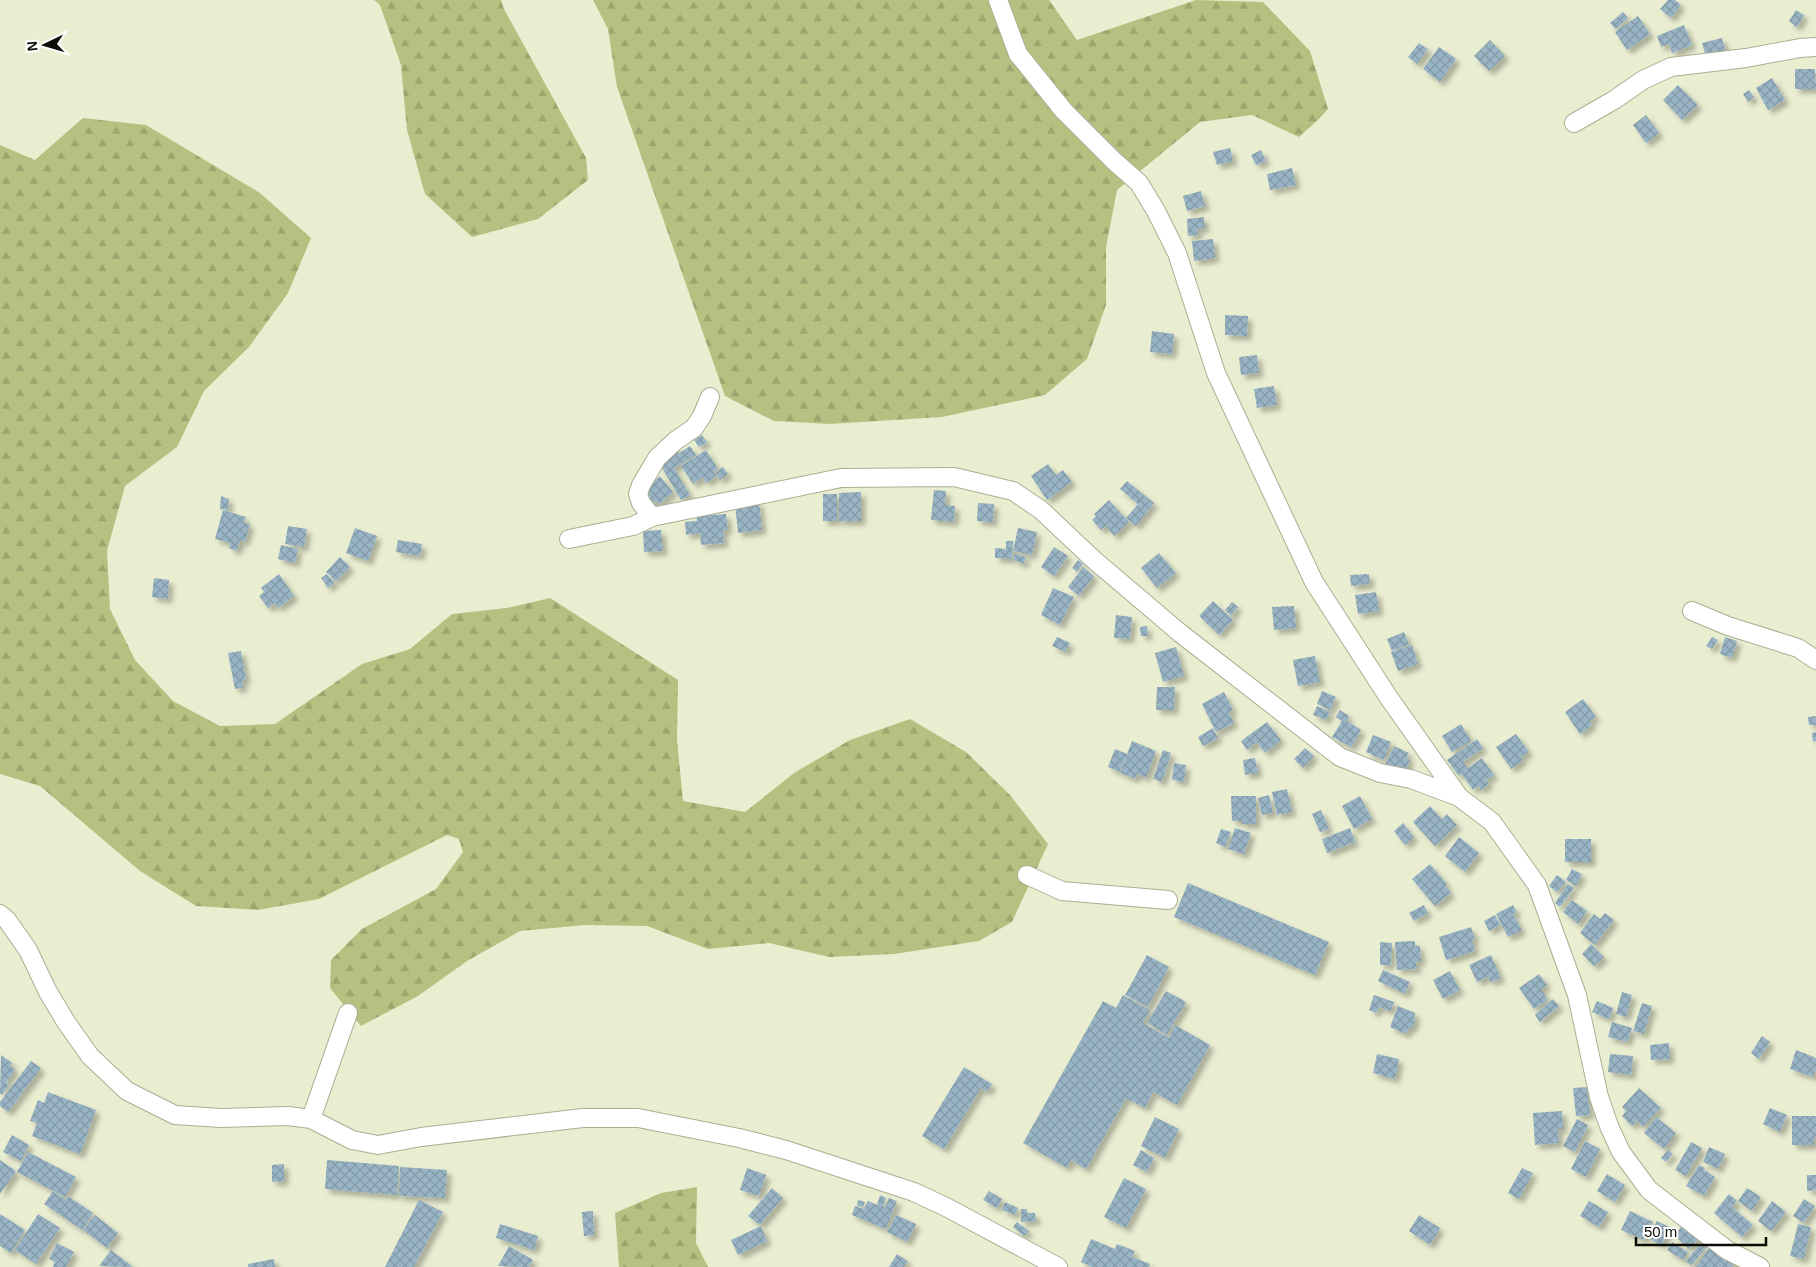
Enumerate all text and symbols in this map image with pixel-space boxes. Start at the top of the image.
north arrow [20,20,70,70]
text: N [24,40,40,52]
scale bar [1636,1214,1766,1246]
text: 50 m [1644,1223,1677,1240]

